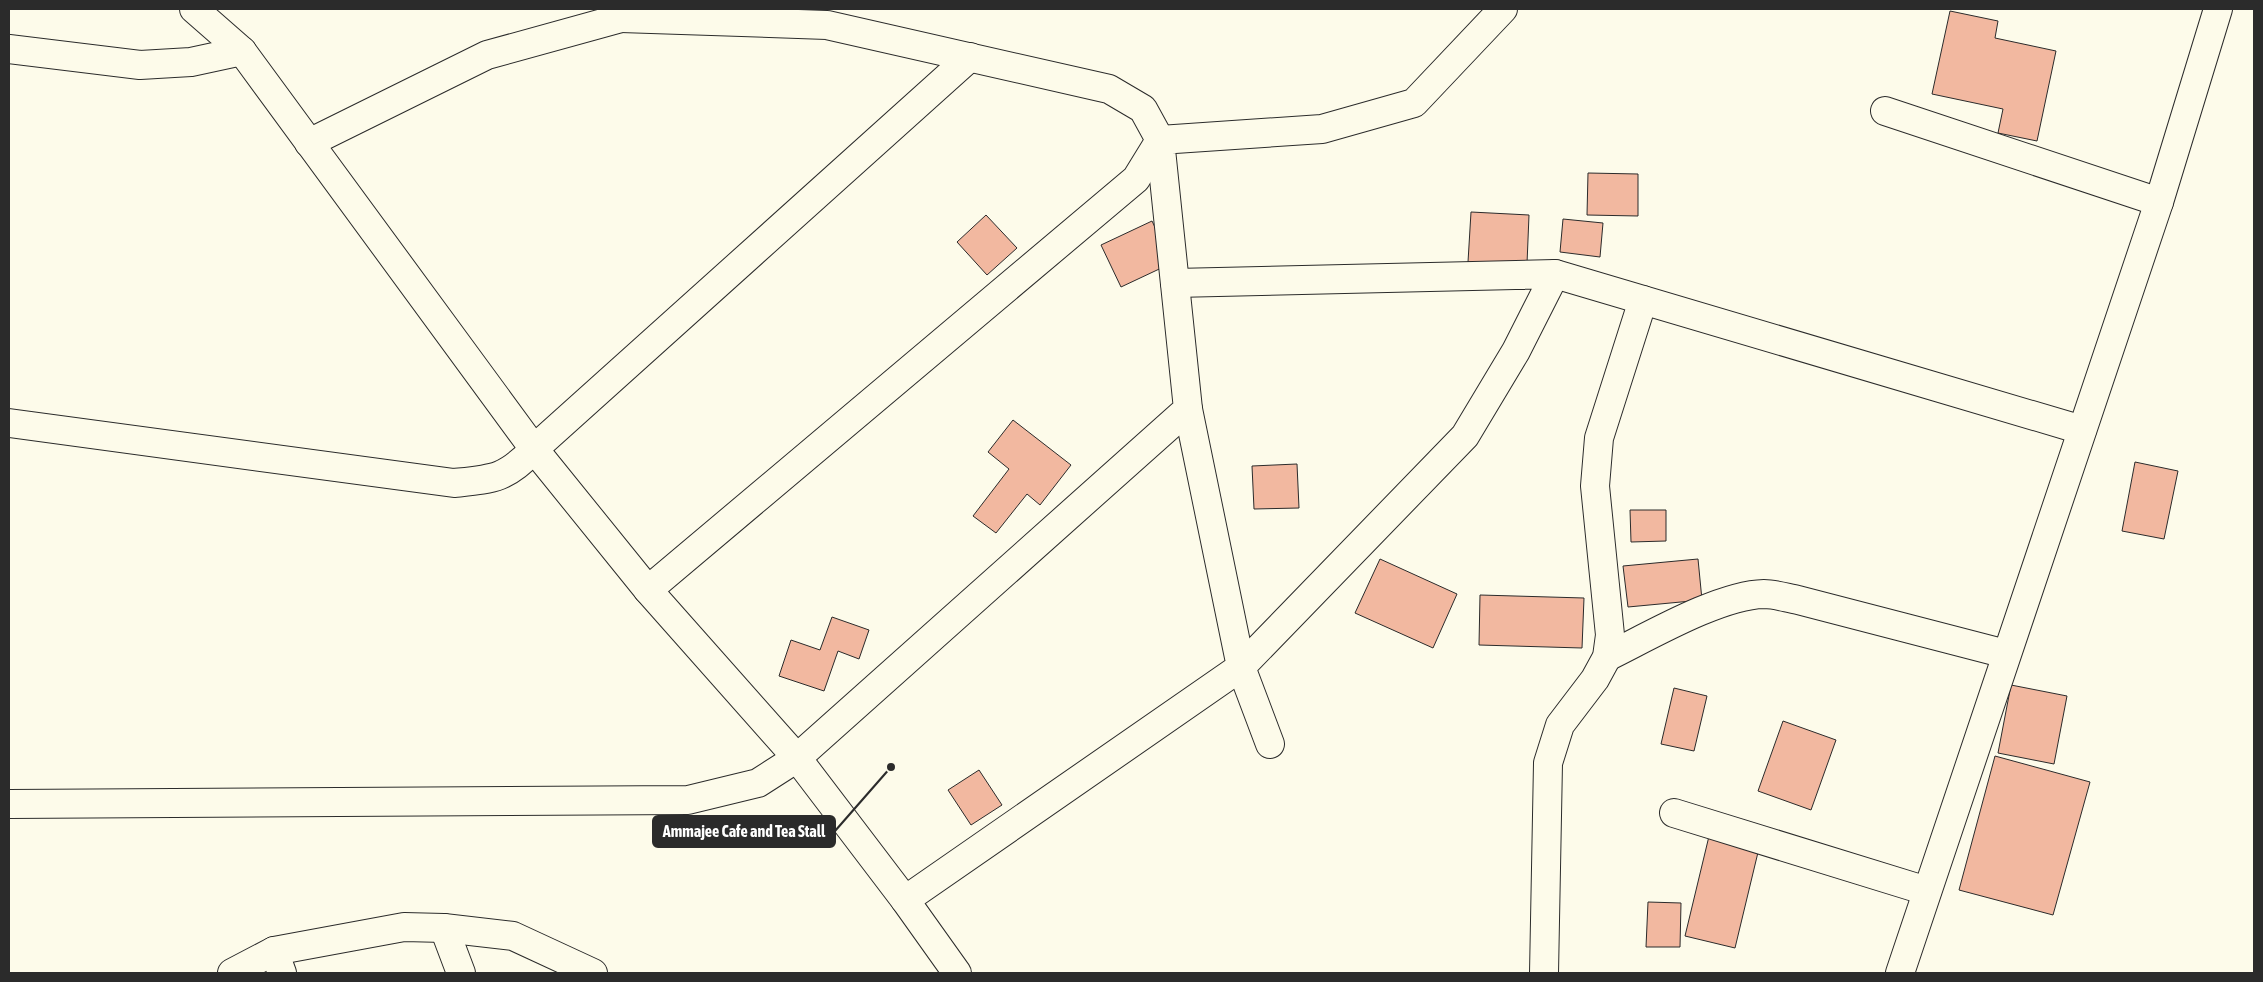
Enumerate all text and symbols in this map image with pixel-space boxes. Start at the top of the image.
callout: Ammajee Cafe and Tea Stall [653,816,835,847]
text: Ammajee Cafe and Tea Stall [662,822,826,840]

